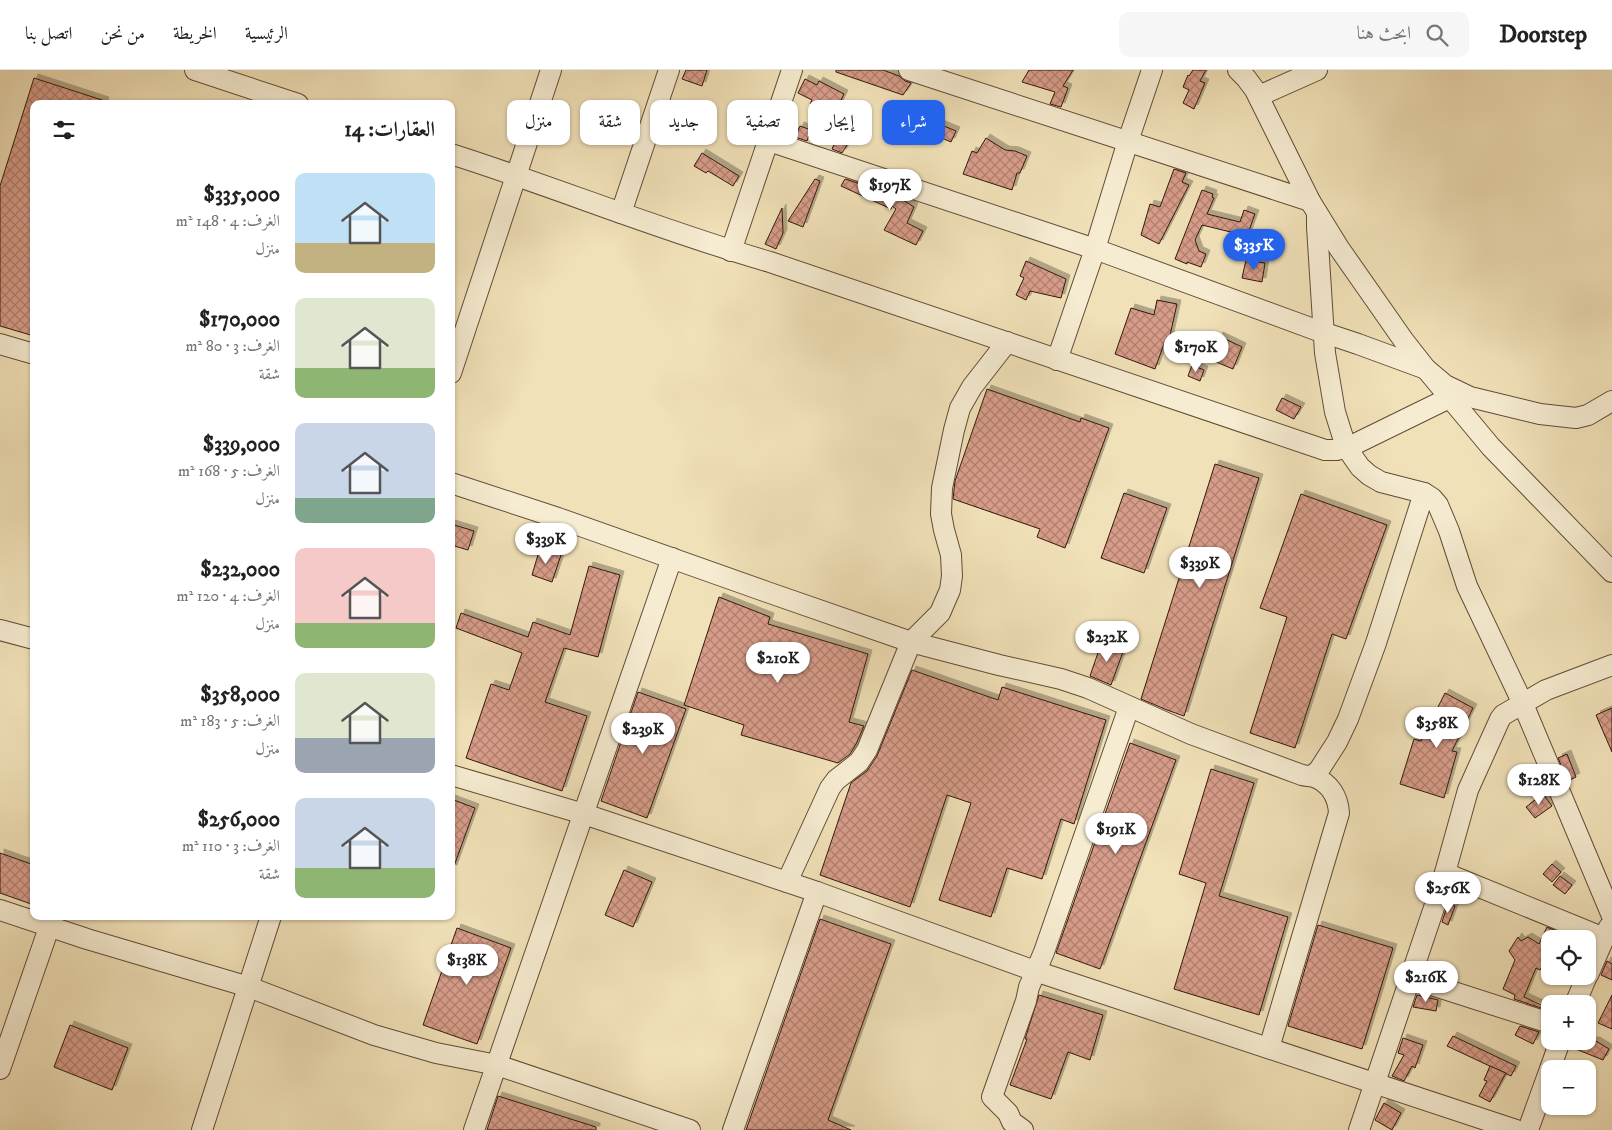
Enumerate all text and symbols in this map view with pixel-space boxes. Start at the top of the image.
search box [1119,12,1469,57]
text: Doorstep [1499,20,1587,50]
icon: search [1423,21,1451,49]
text: ابحث هنا [1356,22,1411,45]
text: اتصل بنا [25,23,72,45]
text: من نحن [100,23,145,45]
text: الخريطة [173,23,217,45]
text: الرئيسية [245,23,288,45]
chip: منزل [507,100,570,145]
chip: شقة [580,100,640,145]
chip: جديد [650,100,717,145]
chip: تصفية [727,100,798,145]
chip: إيجار [808,100,872,145]
chip: شراء [882,100,945,145]
icon: filters [50,116,78,144]
text: العقارات: 14 [344,117,435,143]
pin: $197K [855,168,925,211]
text: $197K [869,175,911,195]
text: $335,000 [204,182,280,208]
icon: home [335,193,395,253]
text: الغرف: 4 · 148 m² [176,211,280,231]
pin: $335K [1219,228,1289,271]
text: $335K [1234,235,1274,255]
text: منزل [255,239,280,259]
text: $170,000 [199,307,280,333]
icon: home [335,318,395,378]
pin: $170K [1161,330,1231,373]
text: الغرف: 3 · 80 m² [186,336,280,356]
text: $170K [1175,337,1217,357]
text: شقة [259,364,280,384]
text: $339,000 [203,432,280,458]
icon: home [335,443,395,503]
text: الغرف: 5 · 168 m² [178,461,280,481]
text: منزل [255,489,280,509]
pin: $339K [511,522,581,565]
text: $339K [526,529,566,549]
pin: $339K [1165,546,1235,589]
text: $339K [1180,553,1220,573]
text: $232,000 [200,557,280,583]
icon: home [335,568,395,628]
text: الغرف: 4 · 120 m² [177,586,280,606]
text: منزل [255,614,280,634]
pin: $232K [1072,620,1142,663]
text: $232K [1086,627,1128,647]
pin: $210K [743,642,813,684]
text: $210K [757,648,799,668]
text: $358,000 [200,682,280,708]
icon: home [335,693,395,753]
pin: $358K [1402,706,1472,749]
text: الغرف: 5 · 183 m² [180,711,280,731]
pin: $239K [608,712,678,755]
text: $358K [1416,713,1458,733]
text: $239K [622,719,664,739]
text: منزل [255,739,280,759]
pin: $128K [1504,764,1574,806]
text: $128K [1518,770,1560,790]
text: $256,000 [197,807,280,833]
pin: $191K [1081,812,1151,855]
icon: home [335,818,395,878]
text: $191K [1096,819,1136,839]
text: الغرف: 3 · 110 m² [182,836,280,856]
text: شقة [259,864,280,884]
pin: $256K [1413,872,1483,914]
text: $256K [1426,878,1470,898]
map controls [1541,930,1596,1115]
button: locate [1541,930,1596,985]
pin: $138K [432,944,502,986]
text: $138K [447,950,487,970]
pin: $216K [1391,960,1461,1003]
text: $216K [1405,967,1447,987]
button: + [1541,995,1596,1050]
button: − [1541,1060,1596,1115]

